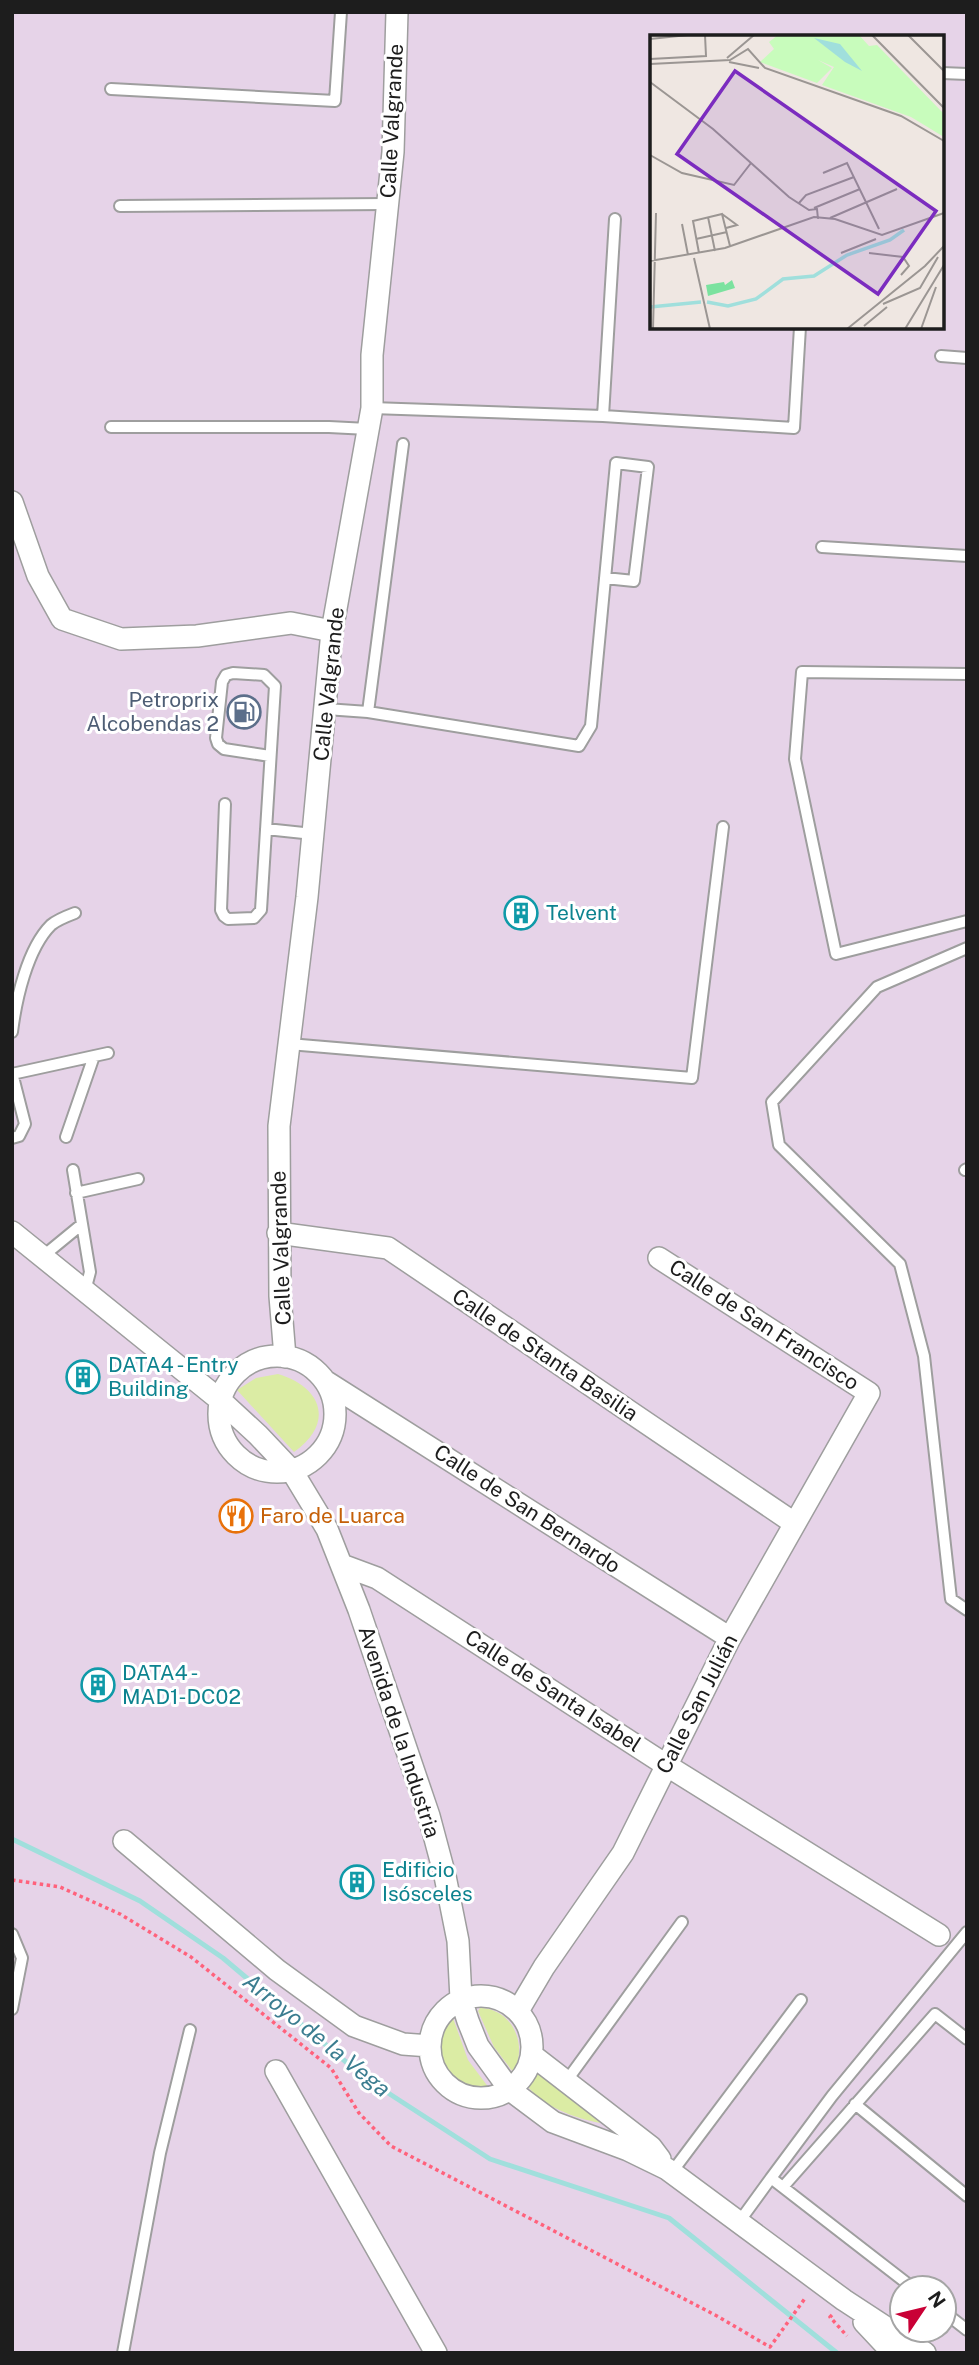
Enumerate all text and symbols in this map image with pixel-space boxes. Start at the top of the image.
inset map [650,35,944,329]
street label: Calle Valgrande [375,43,408,199]
street label: Calle Valgrande [308,606,349,762]
place label: Petroprix Alcobendas 2 [86,687,219,736]
fuel station icon: Petroprix Alcobendas 2 [225,693,263,731]
building icon: Telvent [502,894,540,932]
place label: Telvent [546,900,617,925]
street label: Calle Valgrande [265,1170,296,1326]
street label: Calle de San Francisco [665,1254,864,1395]
street label: Calle de Stanta Basilia [448,1283,643,1426]
place label: DATA4 - Entry Building [108,1352,238,1401]
building icon: DATA4 - Entry Building [64,1358,102,1396]
street label: Calle de San Bernardo [429,1439,625,1578]
restaurant icon: Faro de Luarca [217,1497,255,1535]
place label: Faro de Luarca [260,1503,405,1528]
street label: Avenida de la Industria [353,1623,445,1841]
street label: Calle de Santa Isabel [461,1624,646,1757]
street label: Calle San Julián [651,1630,742,1778]
place label: DATA4 - MAD1-DC02 [122,1660,241,1709]
building icon: DATA4 - MAD1-DC02 [79,1666,117,1704]
place label: Edificio Isósceles [382,1857,473,1906]
building icon: Edificio Isósceles [338,1863,376,1901]
water label: Arroyo de la Vega [238,1967,396,2102]
north arrow [888,2274,958,2344]
text: N [924,2287,950,2312]

